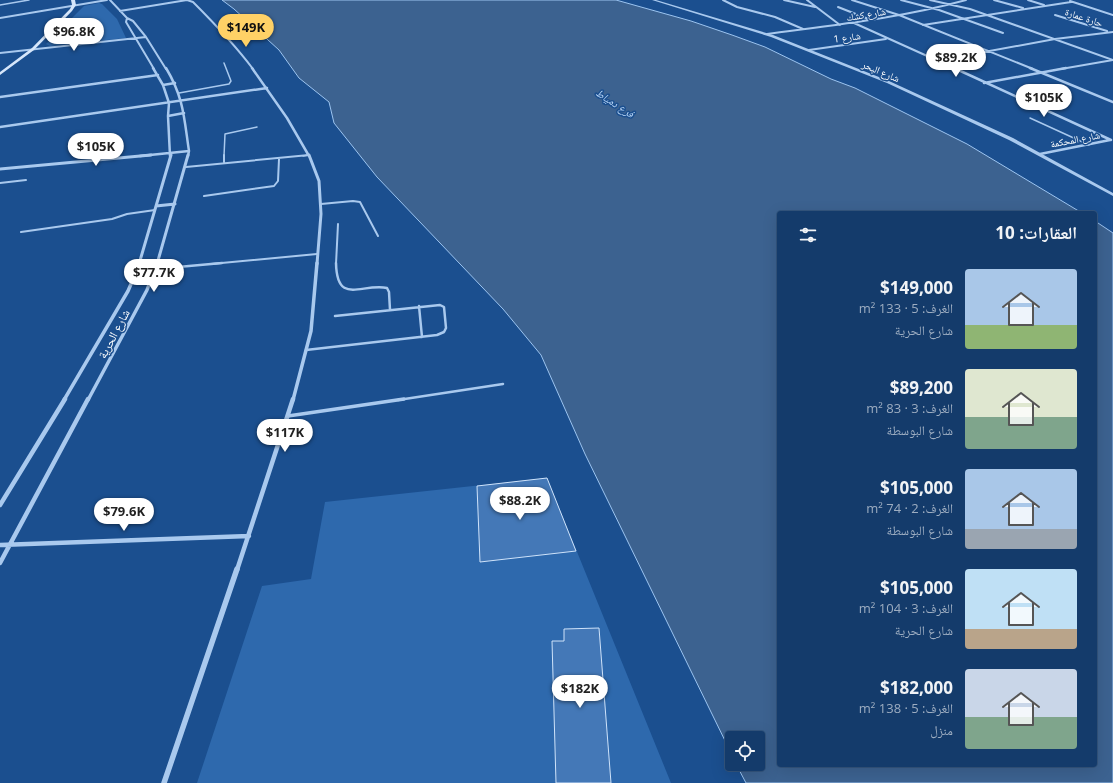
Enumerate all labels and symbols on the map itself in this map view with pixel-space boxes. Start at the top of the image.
street label: شارع كشك [845,4,887,24]
street label: حارة عمارة [1063,4,1105,30]
pin: $149K [218,14,274,48]
pin: $96.8K [41,18,107,52]
street label: شارع 1 [832,28,862,46]
pin: $89.2K [923,44,989,78]
street label: شارع البحر [859,56,902,85]
water label: فرع دمياط [592,84,638,122]
pin: $105K [1016,84,1072,118]
street label: شارع المحكمة [1049,127,1101,151]
pin: $105K [68,133,124,167]
pin: $77.7K [121,259,187,293]
street label: شارع الحرية [93,306,134,361]
pin: $117K [257,419,313,453]
pin: $88.2K [487,487,553,521]
pin: $79.6K [91,498,157,532]
pin: $182K [552,675,608,709]

